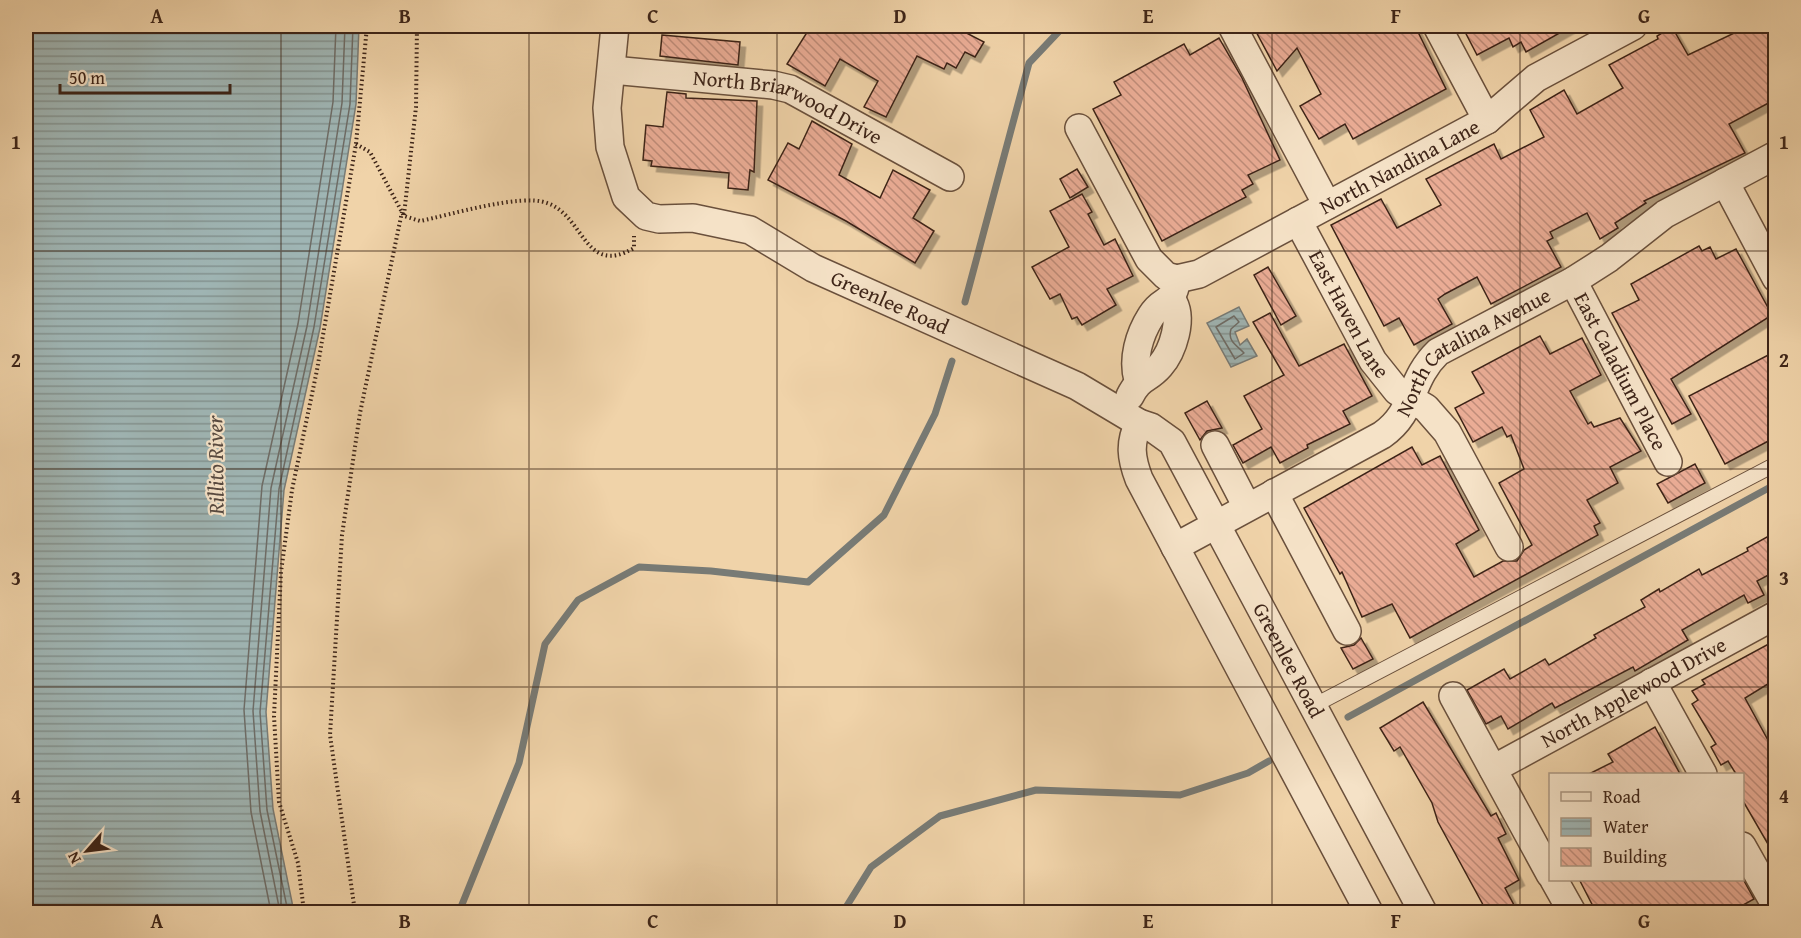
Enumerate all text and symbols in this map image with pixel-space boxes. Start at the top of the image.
text: A [151,1,164,30]
text: B [399,1,411,30]
text: C [647,1,659,30]
text: D [893,1,907,30]
text: E [1143,1,1154,30]
text: F [1391,1,1401,30]
text: G [1638,1,1650,30]
scale bar [60,57,230,95]
street label: North Briarwood Drive [692,62,888,152]
text: 50 m [69,64,105,91]
street label: North Nandina Lane [1314,111,1485,222]
text: 1 [11,127,21,156]
text: 1 [1779,127,1789,156]
street label: East Haven Lane [1301,244,1397,385]
street label: Greenlee Road [826,262,955,342]
street label: North Catalina Avenue [1388,279,1556,422]
street label: East Caladium Place [1567,287,1675,456]
text: 2 [11,345,21,374]
text: 2 [1779,345,1789,374]
water label: Rillito River [198,414,232,516]
text: 3 [11,563,21,592]
text: 3 [1779,563,1789,592]
street label: Greenlee Road [1246,597,1333,724]
street label: North Applewood Drive [1535,629,1732,755]
legend [1549,773,1744,881]
text: 4 [11,781,21,810]
text: 4 [1779,781,1789,810]
text: Road [1603,783,1641,810]
text: Water [1603,813,1649,840]
north arrow [57,821,117,881]
text: Building [1603,843,1667,870]
text: N [61,847,87,868]
text: A [151,906,164,935]
text: B [399,906,411,935]
text: C [647,906,659,935]
text: D [893,906,907,935]
text: E [1143,906,1154,935]
text: F [1391,906,1401,935]
text: G [1638,906,1650,935]

